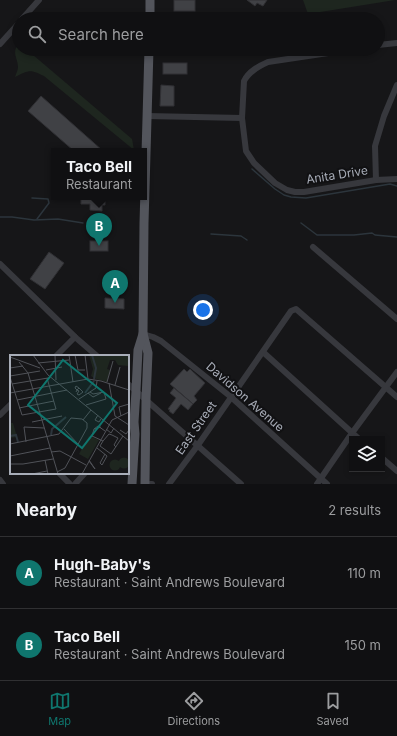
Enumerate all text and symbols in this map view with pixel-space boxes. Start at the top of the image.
search box [12,12,385,56]
icon: search [26,23,48,45]
text: Search here [58,25,144,44]
popup [51,148,147,200]
text: Taco Bell [66,157,132,176]
street label: Anita Drive [305,162,369,187]
text: Restaurant [66,176,132,192]
pin: B [86,213,112,246]
pin: A [102,270,128,303]
your location [193,300,213,320]
inset map [10,355,129,474]
street label: Davidson Avenue [203,359,287,435]
street label: East Street [172,398,219,457]
map controls [349,436,385,472]
button: layers [349,436,385,472]
text: Nearby [16,500,77,520]
text: 2 results [328,502,381,518]
text: Hugh-Baby's [54,555,151,574]
text: A [24,565,34,581]
text: 110 m [347,565,381,581]
text: Restaurant · Saint Andrews Boulevard [54,574,285,590]
text: Taco Bell [54,627,120,646]
text: B [25,637,33,653]
text: 150 m [345,637,381,653]
text: Restaurant · Saint Andrews Boulevard [54,646,285,662]
tab: Map [48,690,71,728]
tab: Directions [168,690,220,728]
tab: Saved [317,690,349,728]

